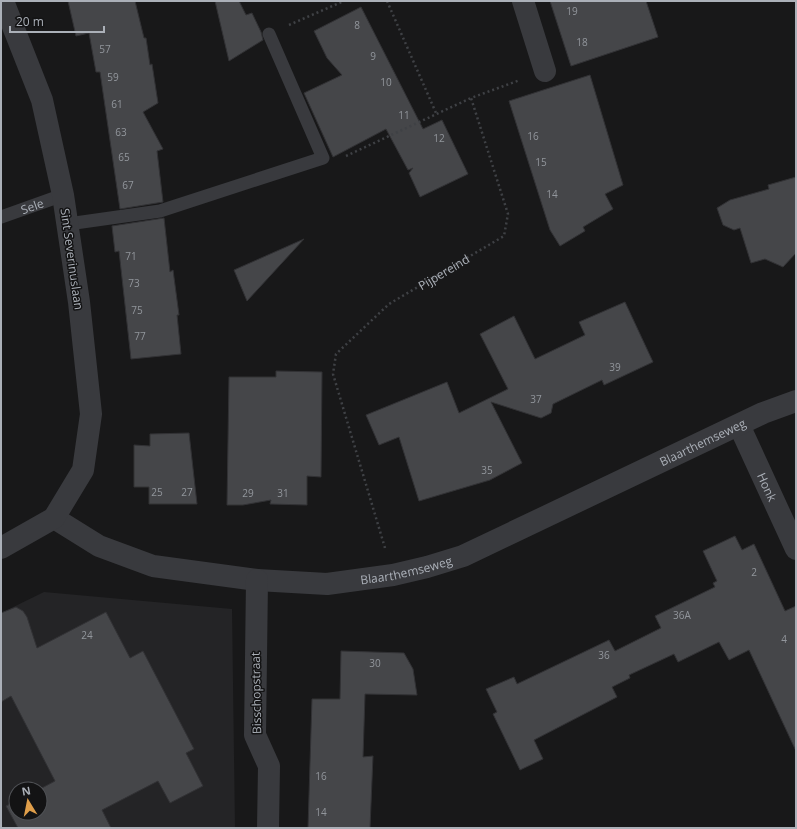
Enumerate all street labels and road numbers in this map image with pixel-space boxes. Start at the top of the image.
street label: Sele [18,194,46,218]
street label: Sint Severinuslaan [56,207,88,311]
street label: Pijpereind [415,250,472,294]
street label: Blaarthemseweg [656,414,749,470]
street label: Honk [753,470,782,504]
street label: Blaarthemseweg [359,551,454,588]
street label: Bisschopstraat [247,652,265,734]

